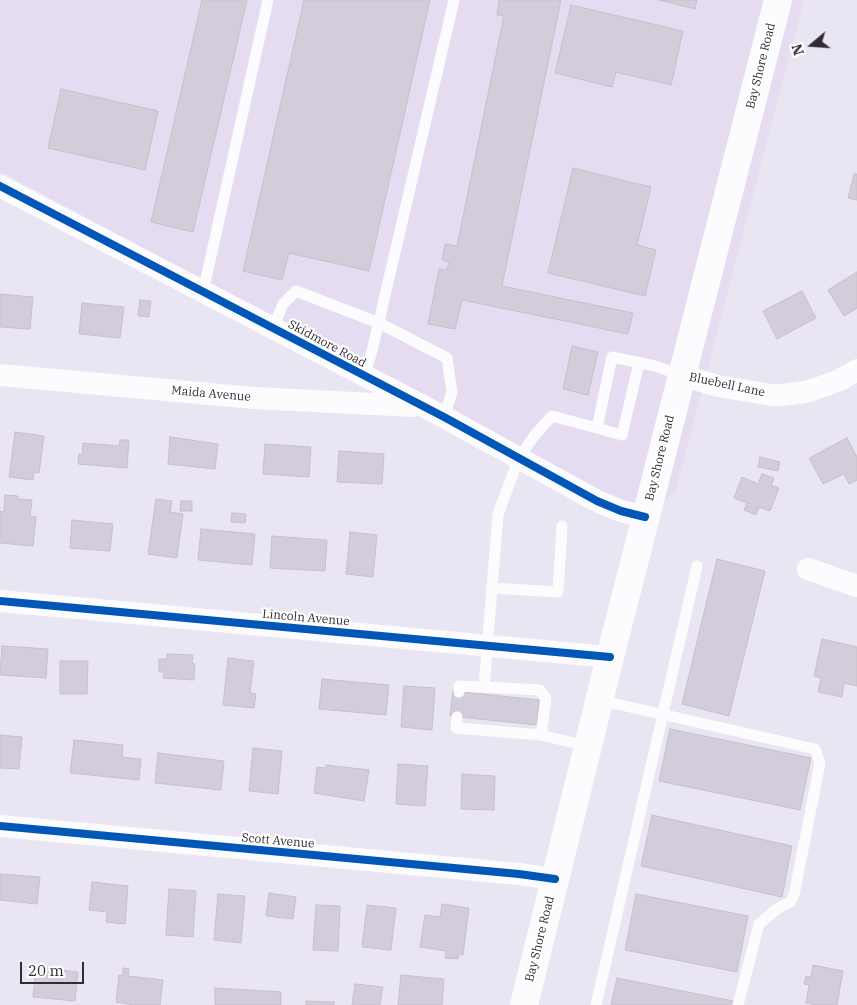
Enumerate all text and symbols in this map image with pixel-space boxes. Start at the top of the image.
north arrow [787,20,837,70]
street label: Bay Shore Road [743,22,779,110]
text: N [787,42,808,58]
street label: Skidmore Road [285,317,369,371]
street label: Bluebell Lane [688,370,766,400]
street label: Maida Avenue [171,383,251,405]
street label: Bay Shore Road [642,414,678,502]
street label: Lincoln Avenue [262,607,350,629]
street label: Scott Avenue [241,831,315,851]
street label: Bay Shore Road [522,895,558,983]
scale bar [22,952,86,984]
text: 20 m [28,961,64,980]

